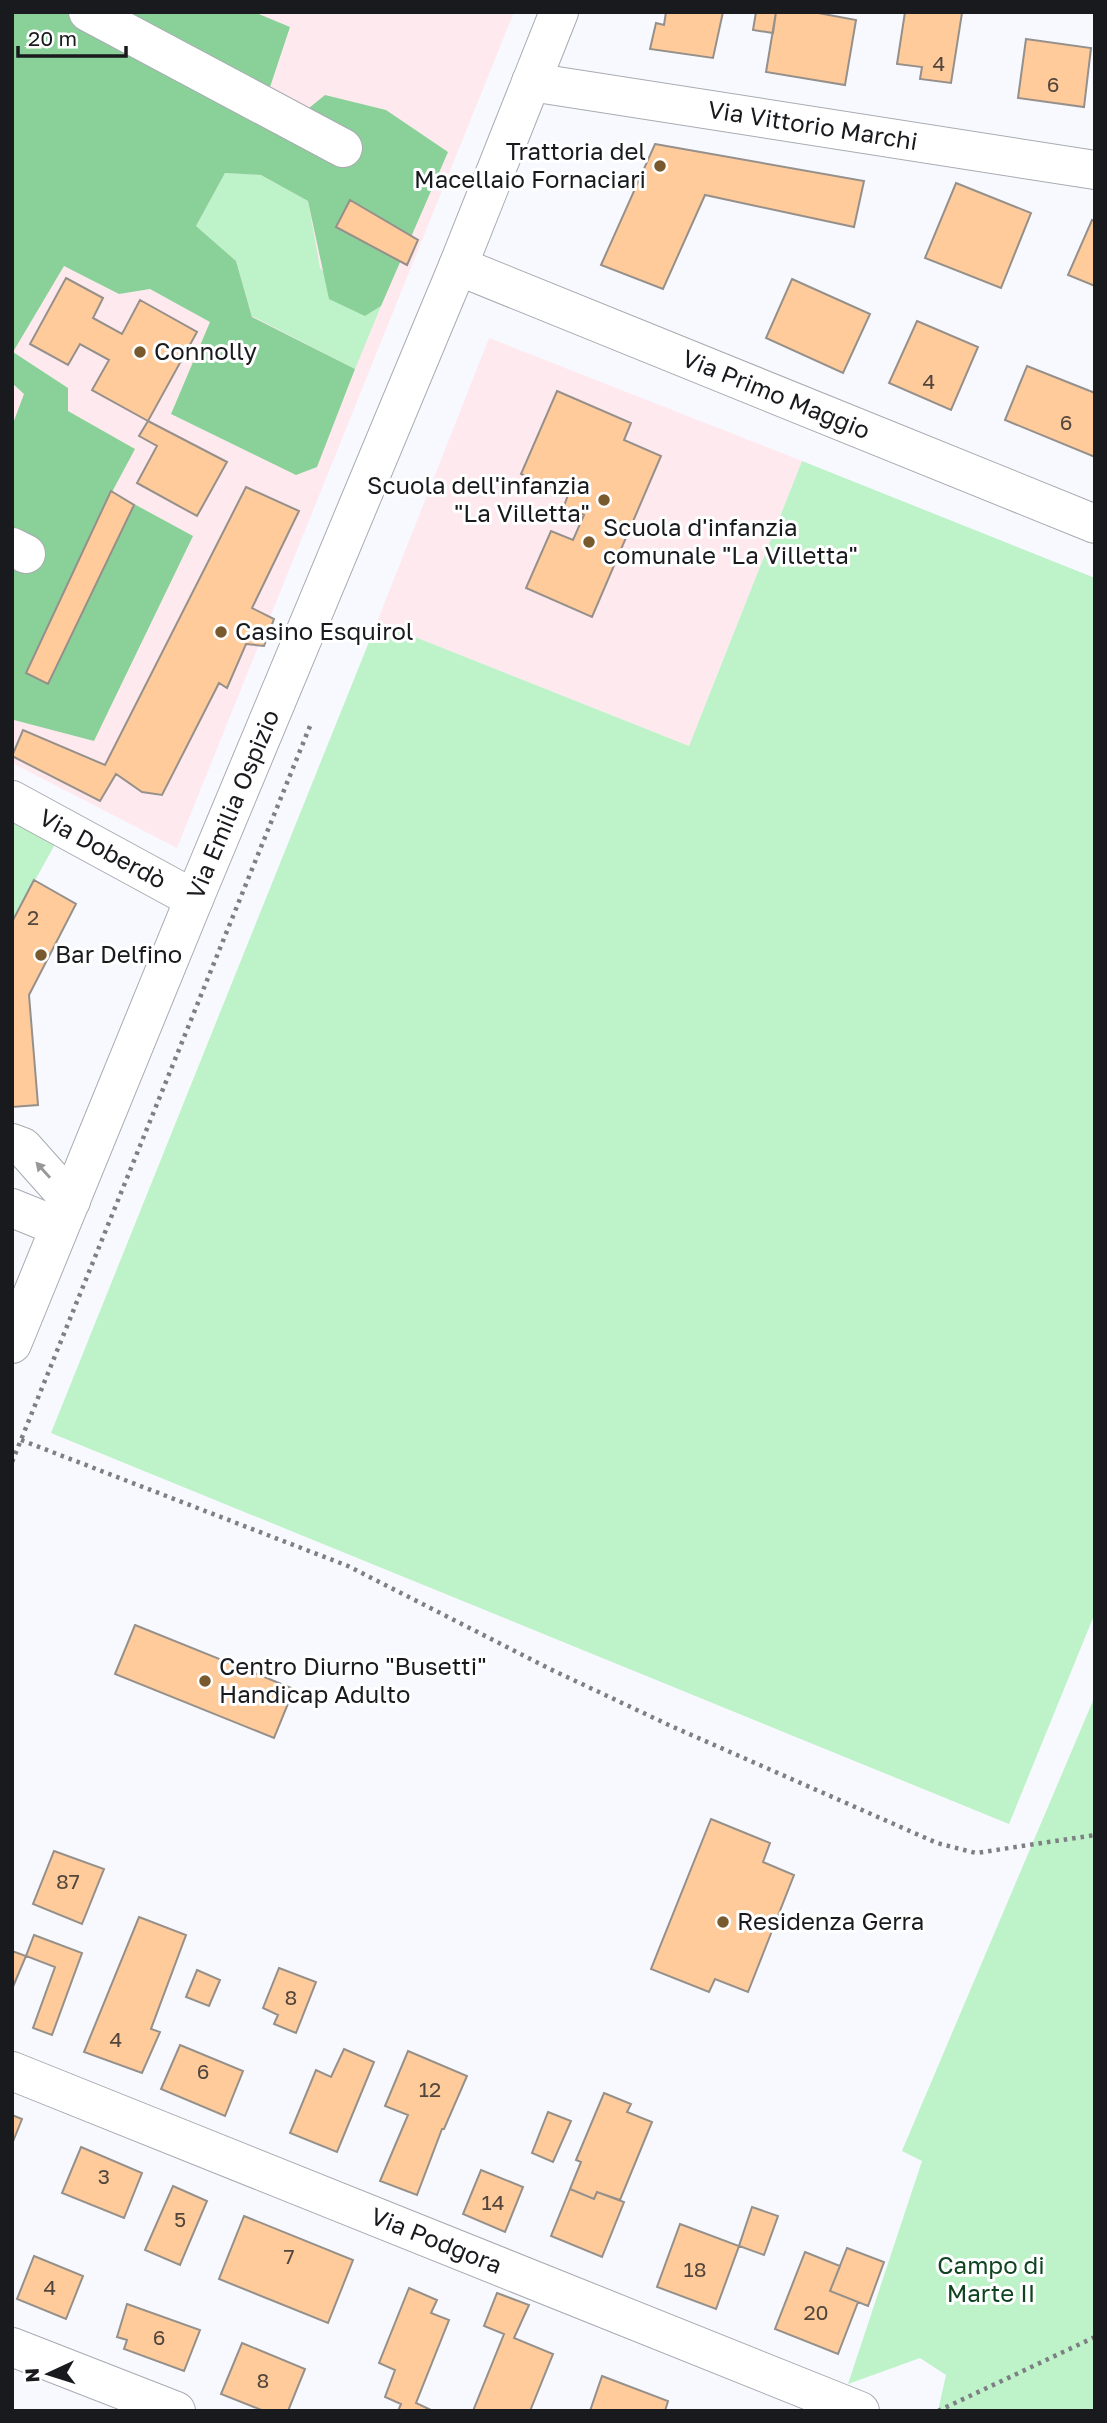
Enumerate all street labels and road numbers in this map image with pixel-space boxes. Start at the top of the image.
street label: Via Vittorio Marchi [706,94,920,155]
street label: Via Primo Maggio [678,342,875,444]
street label: Via Emilia Ospizio [180,705,284,903]
street label: Via Doberdò [35,802,172,894]
street label: Via Podgora [367,2200,506,2279]

